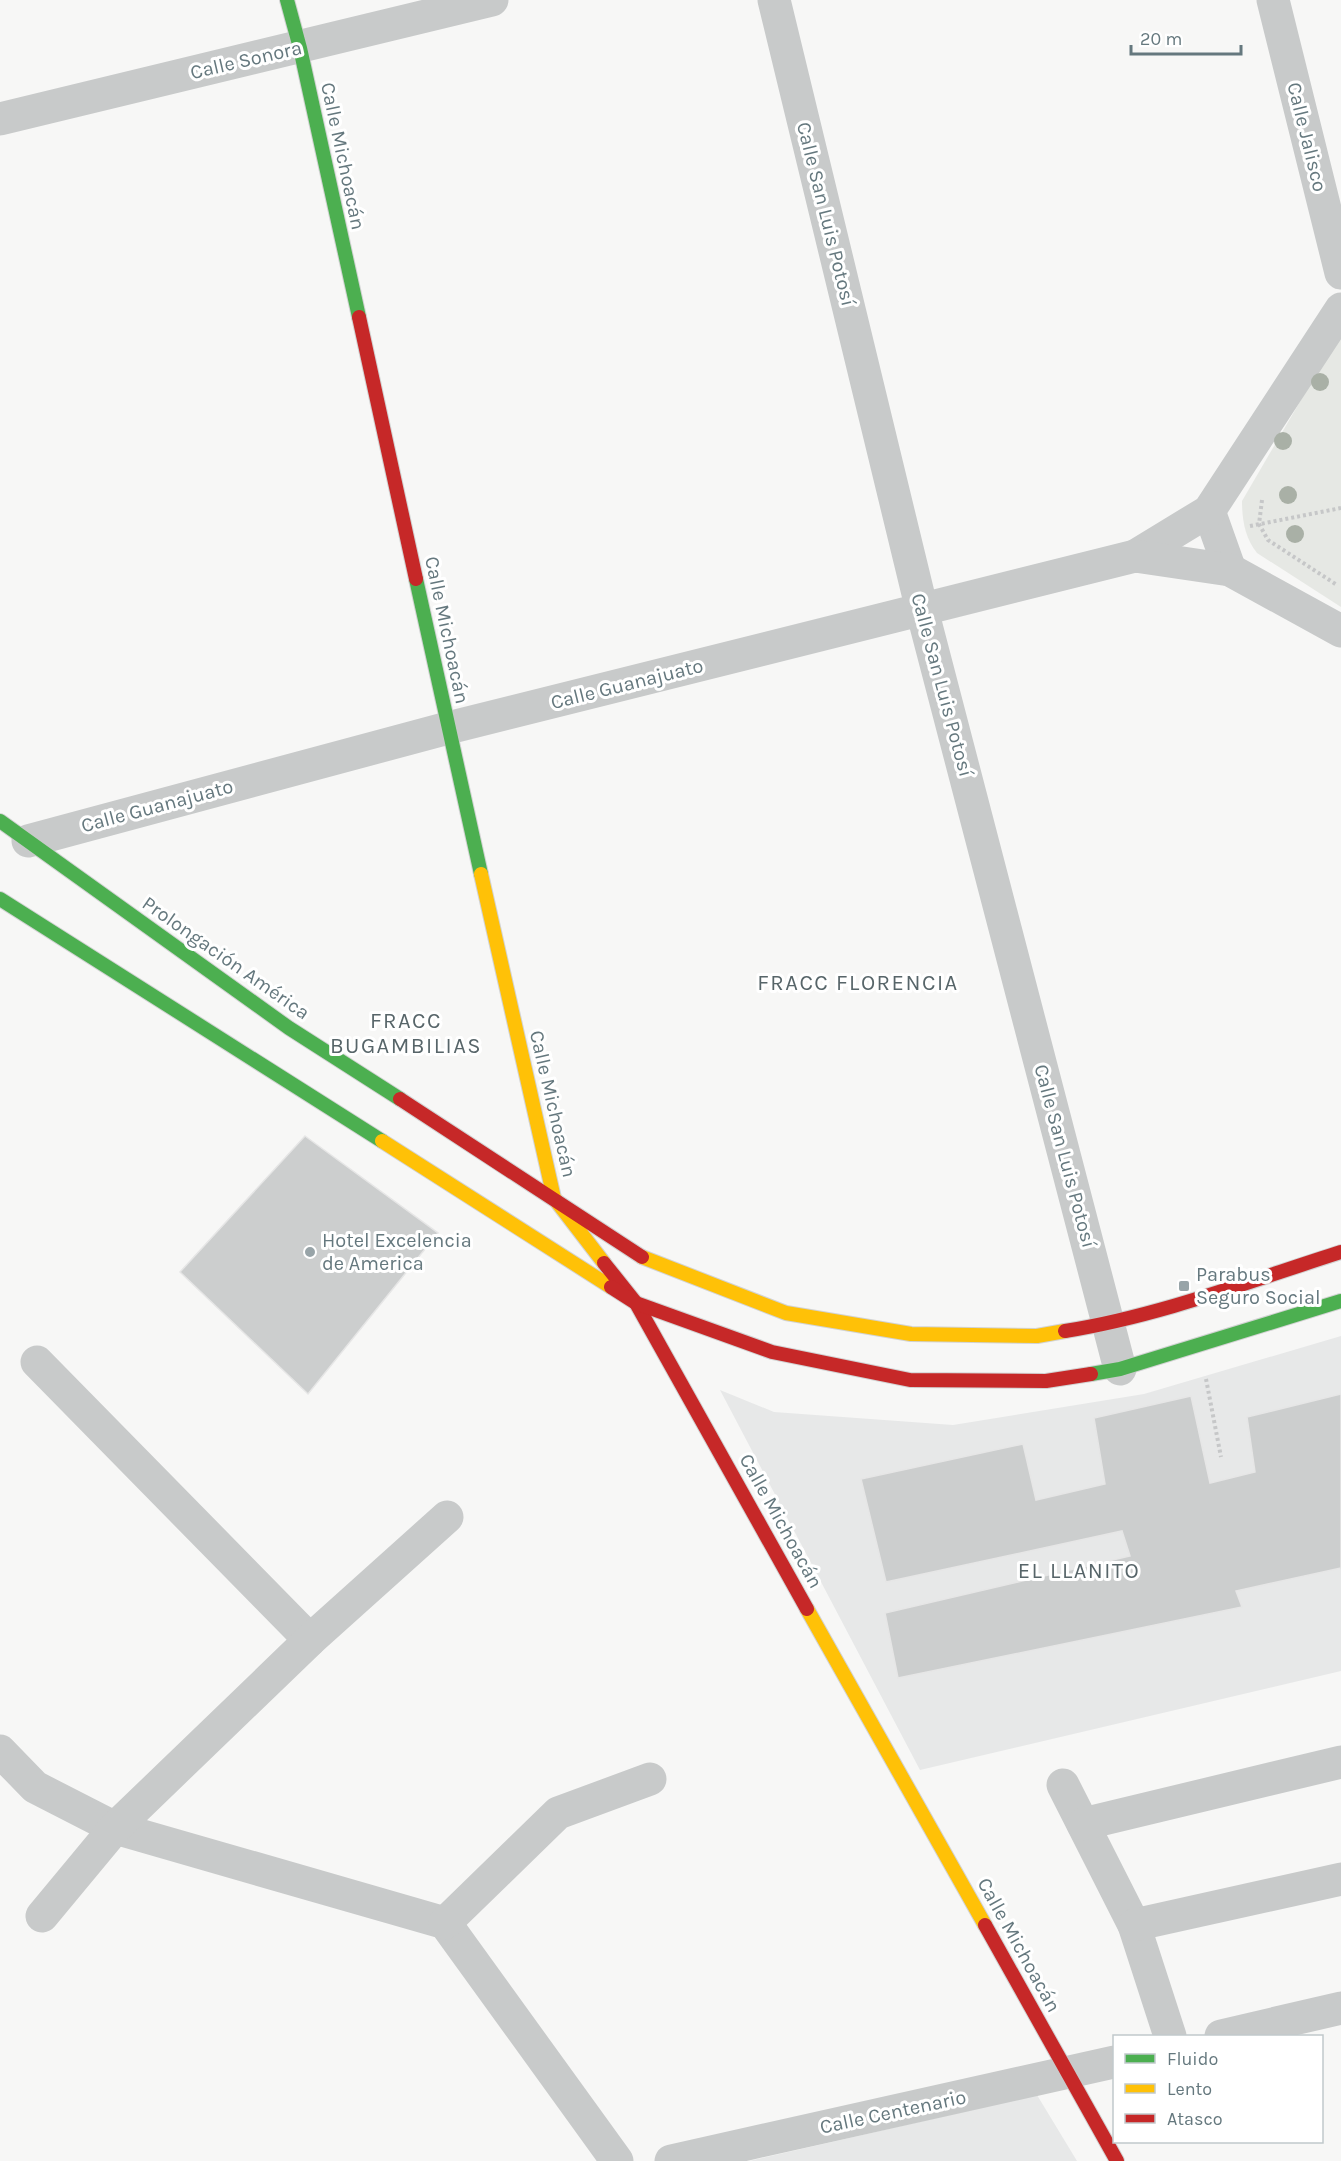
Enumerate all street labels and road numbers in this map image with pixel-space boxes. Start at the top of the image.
street label: Calle Sonora [188,36,304,84]
street label: Calle Michoacán [316,80,370,232]
street label: Calle Jalisco [1282,80,1332,194]
street label: Calle San Luis Potosí [792,120,860,309]
street label: Calle Michoacán [420,554,474,706]
street label: Calle San Luis Potosí [906,591,978,779]
street label: Calle Guanajuato [548,654,706,714]
street label: Calle Guanajuato [78,775,236,837]
street label: Prolongación América [138,891,314,1025]
street label: Calle Michoacán [525,1028,581,1180]
street label: Calle San Luis Potosí [1029,1062,1101,1250]
street label: Calle Michoacán [735,1450,827,1592]
street label: Calle Michoacán [973,1874,1065,2016]
street label: Calle Centenario [818,2085,968,2139]

